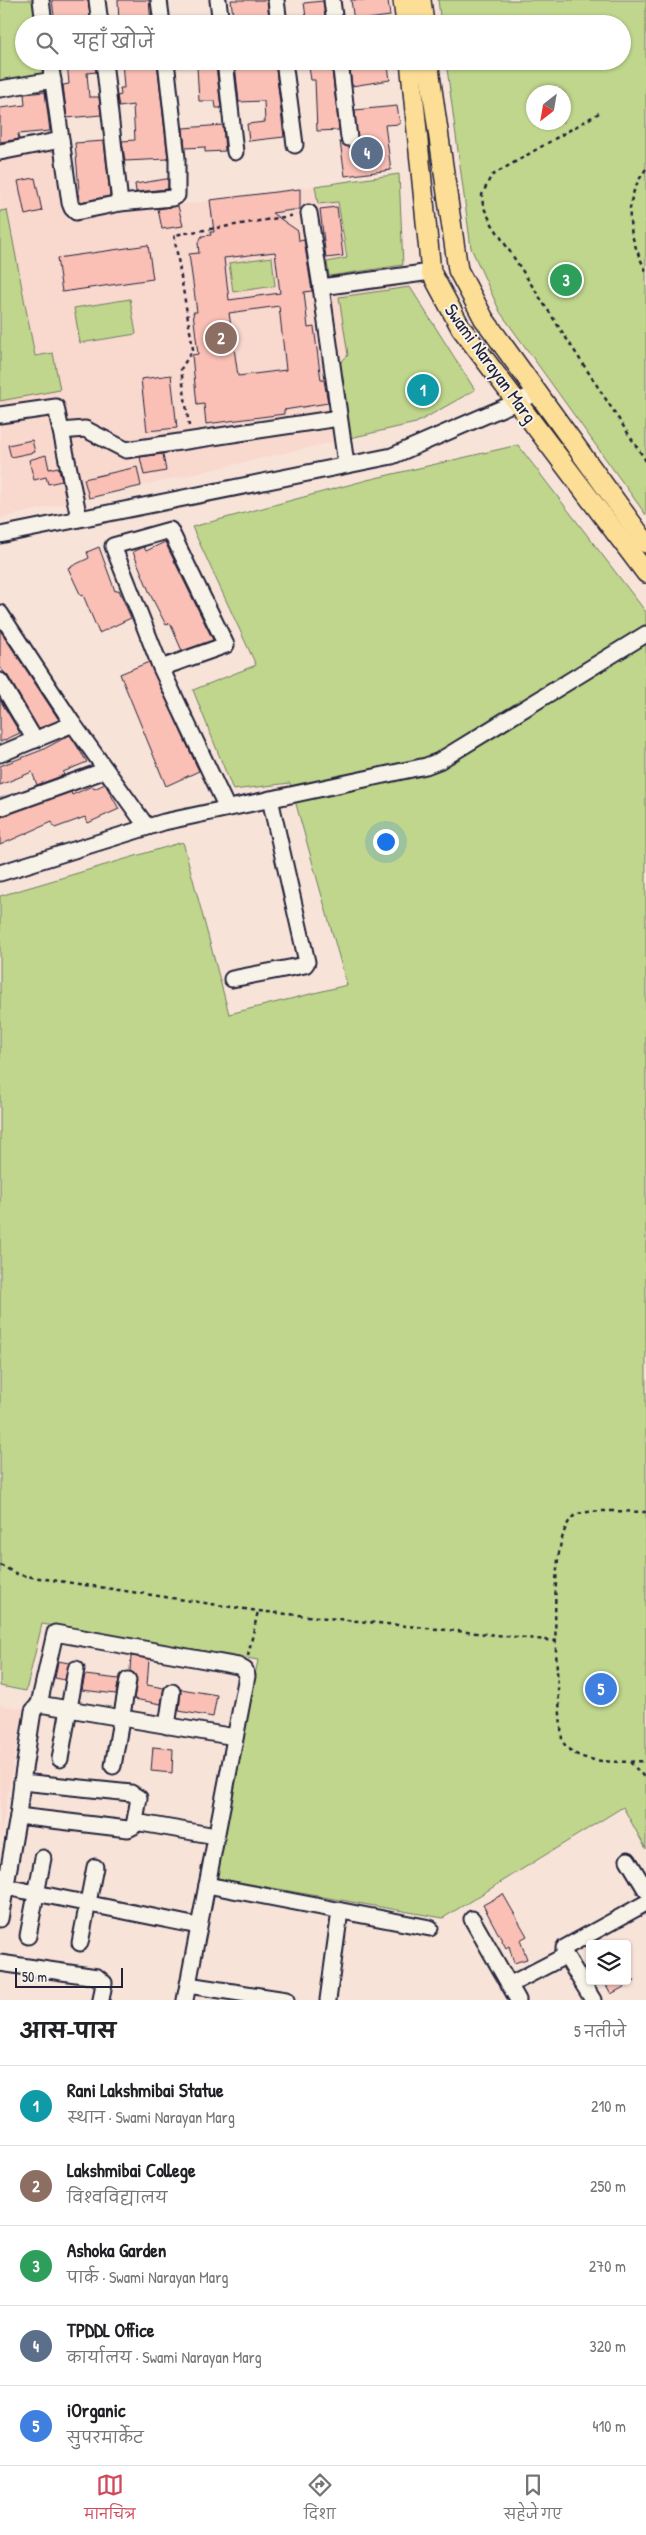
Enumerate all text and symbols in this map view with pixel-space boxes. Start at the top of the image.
search box [15,15,631,70]
text: यहाँ खोजें [73,28,154,54]
icon: search [33,29,61,57]
north arrow [526,85,571,130]
pin: 4 [351,134,383,172]
pin: 3 [550,261,582,299]
street label: Swami Narayan Marg [439,298,543,428]
pin: 2 [205,319,237,357]
pin: 1 [407,371,439,409]
your location [373,829,399,855]
pin: 5 [585,1670,617,1708]
map controls [586,1940,631,1985]
button: layers [586,1940,631,1985]
scale bar [15,1965,122,1988]
text: 50 m [22,1967,47,1986]
text: आस-पास [20,2016,116,2045]
text: 5 नतीजे [574,2020,626,2042]
text: Rani Lakshmibai Statue [67,2077,223,2103]
text: 1 [33,2095,39,2117]
text: 210 m [591,2095,626,2117]
text: स्थान · Swami Narayan Marg [67,2106,235,2128]
text: Lakshmibai College [67,2157,196,2183]
text: 2 [32,2175,40,2197]
text: 250 m [590,2175,626,2197]
text: विश्वविद्यालय [67,2186,167,2208]
text: Ashoka Garden [67,2237,166,2263]
text: 3 [32,2255,40,2277]
text: 270 m [589,2255,626,2277]
text: पार्क · Swami Narayan Marg [67,2266,228,2288]
text: TPDDL Office [67,2317,154,2343]
text: 4 [33,2335,39,2357]
text: 320 m [590,2335,626,2357]
text: कार्यालय · Swami Narayan Marg [67,2346,262,2368]
text: iOrganic [67,2397,125,2423]
text: 5 [33,2415,39,2437]
text: 410 m [592,2415,626,2437]
text: सुपरमार्केट [67,2426,144,2448]
tab: मानचित्र [84,2471,136,2530]
tab: दिशा [304,2471,336,2530]
tab: सहेजे गए [504,2471,562,2530]

